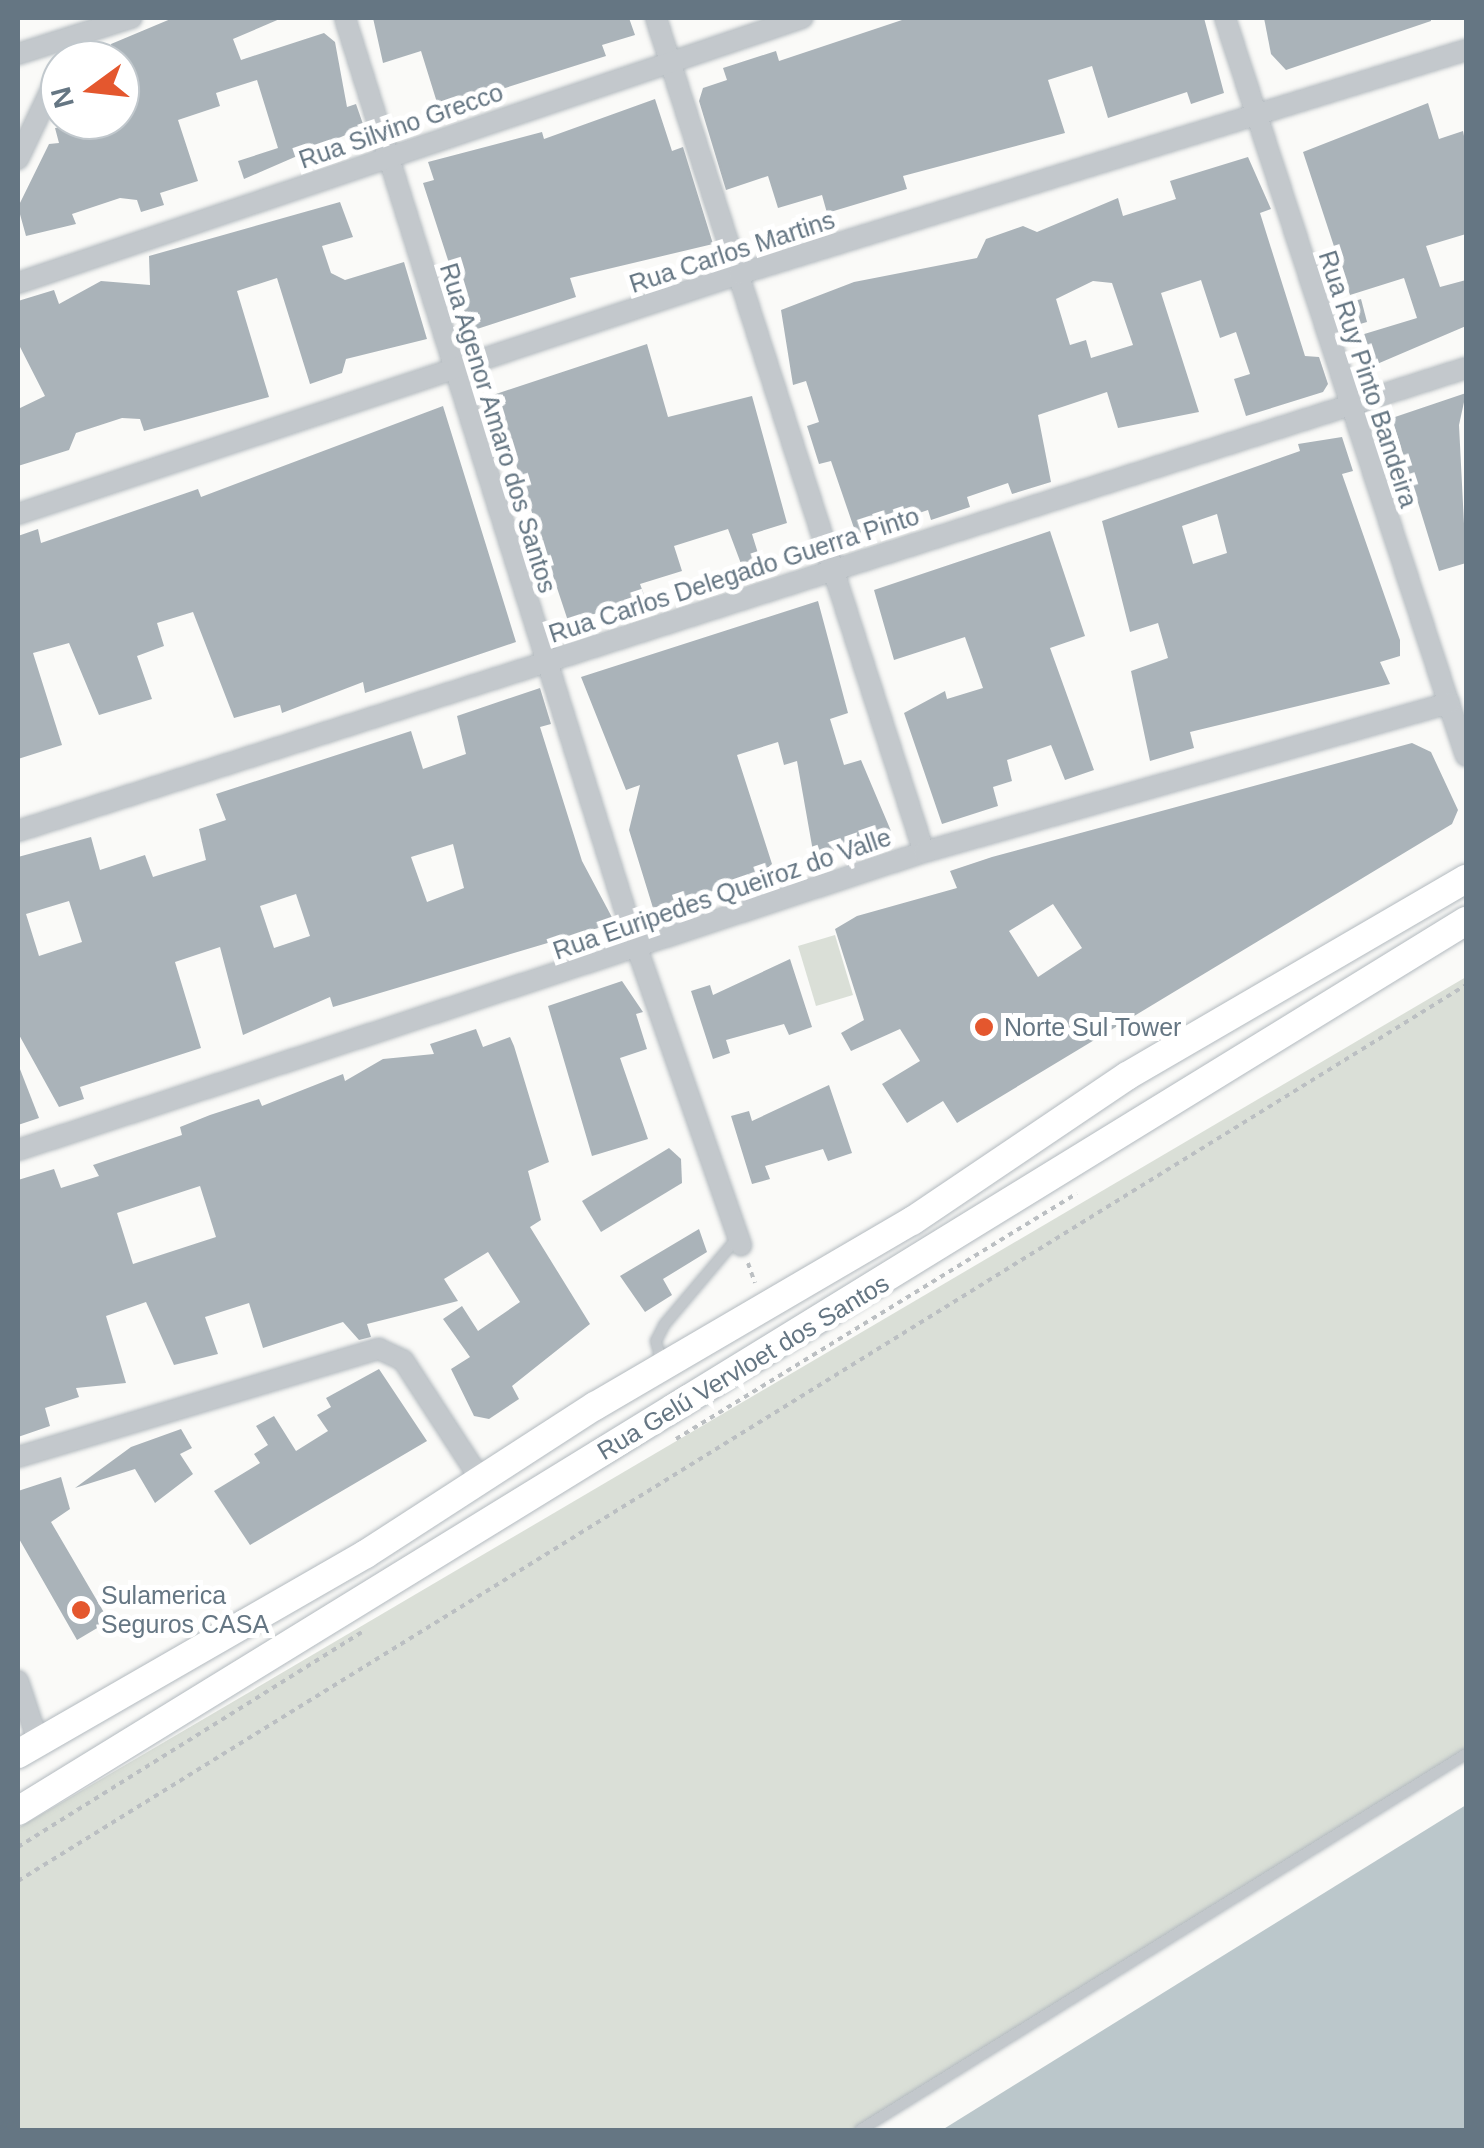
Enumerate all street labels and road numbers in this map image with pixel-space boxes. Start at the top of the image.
street label: Rua Silvino Grecco [295,77,507,175]
street label: Rua Carlos Martins [626,205,838,299]
street label: Rua Ruy Pinto Bandeira [1312,247,1424,511]
street label: Rua Agenor Amaro dos Santos [433,258,563,598]
street label: Rua Carlos Delegado Guerra Pinto [545,501,923,649]
street label: Rua Euripedes Queiroz do Valle [549,822,895,966]
street label: Rua Gelú Vervloet dos Santos [592,1268,894,1466]

